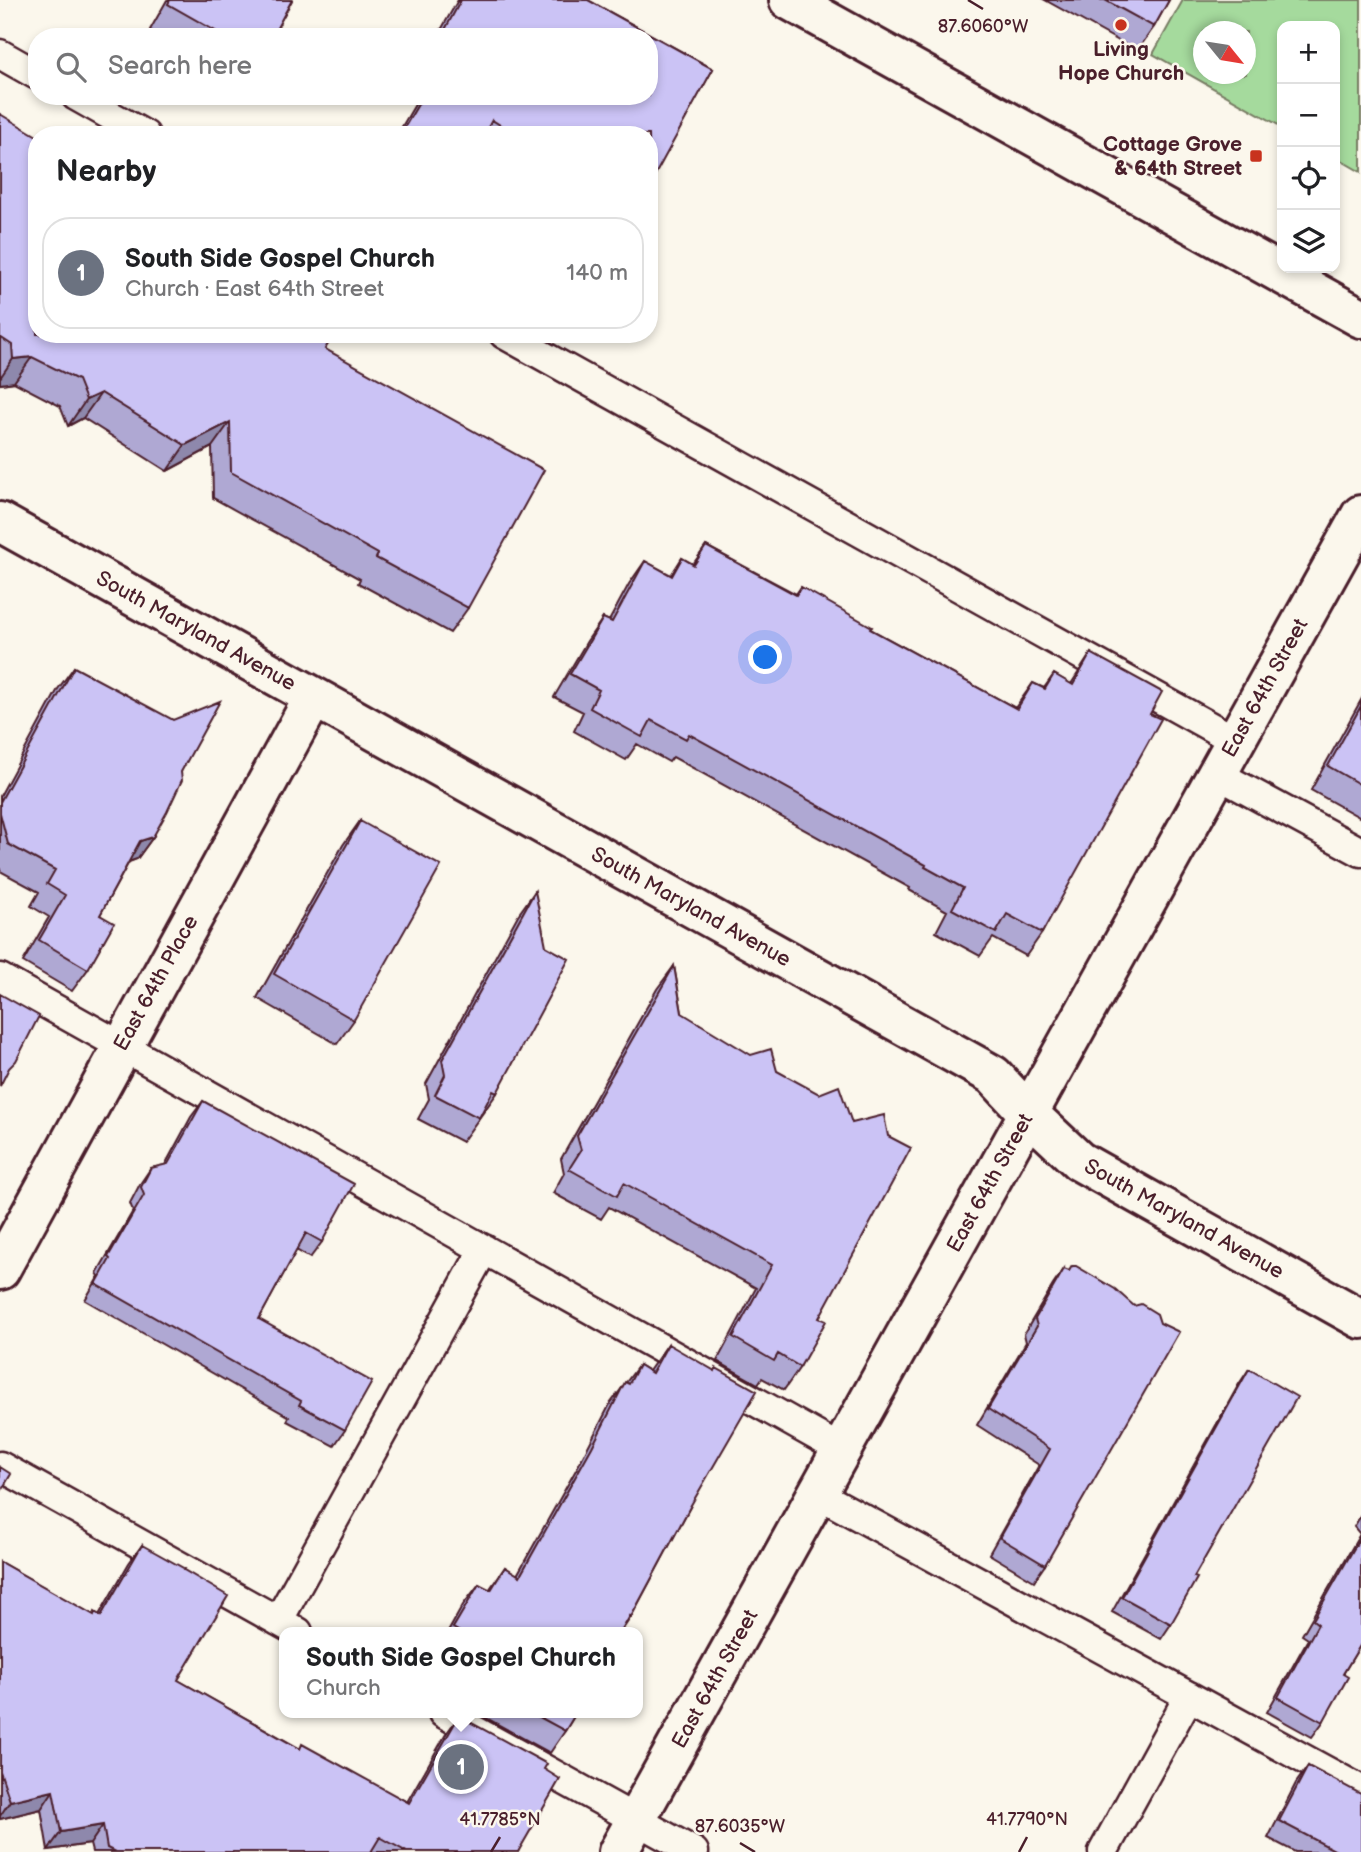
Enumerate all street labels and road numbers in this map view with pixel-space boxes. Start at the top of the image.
street label: South Maryland Avenue [92,566,300,696]
street label: East 64th Street [1217,614,1314,762]
street label: South Maryland Avenue [587,842,795,972]
street label: East 64th Place [108,911,204,1055]
street label: East 64th Street [942,1109,1039,1257]
street label: South Maryland Avenue [1080,1154,1288,1284]
street label: East 64th Street [667,1605,764,1753]

